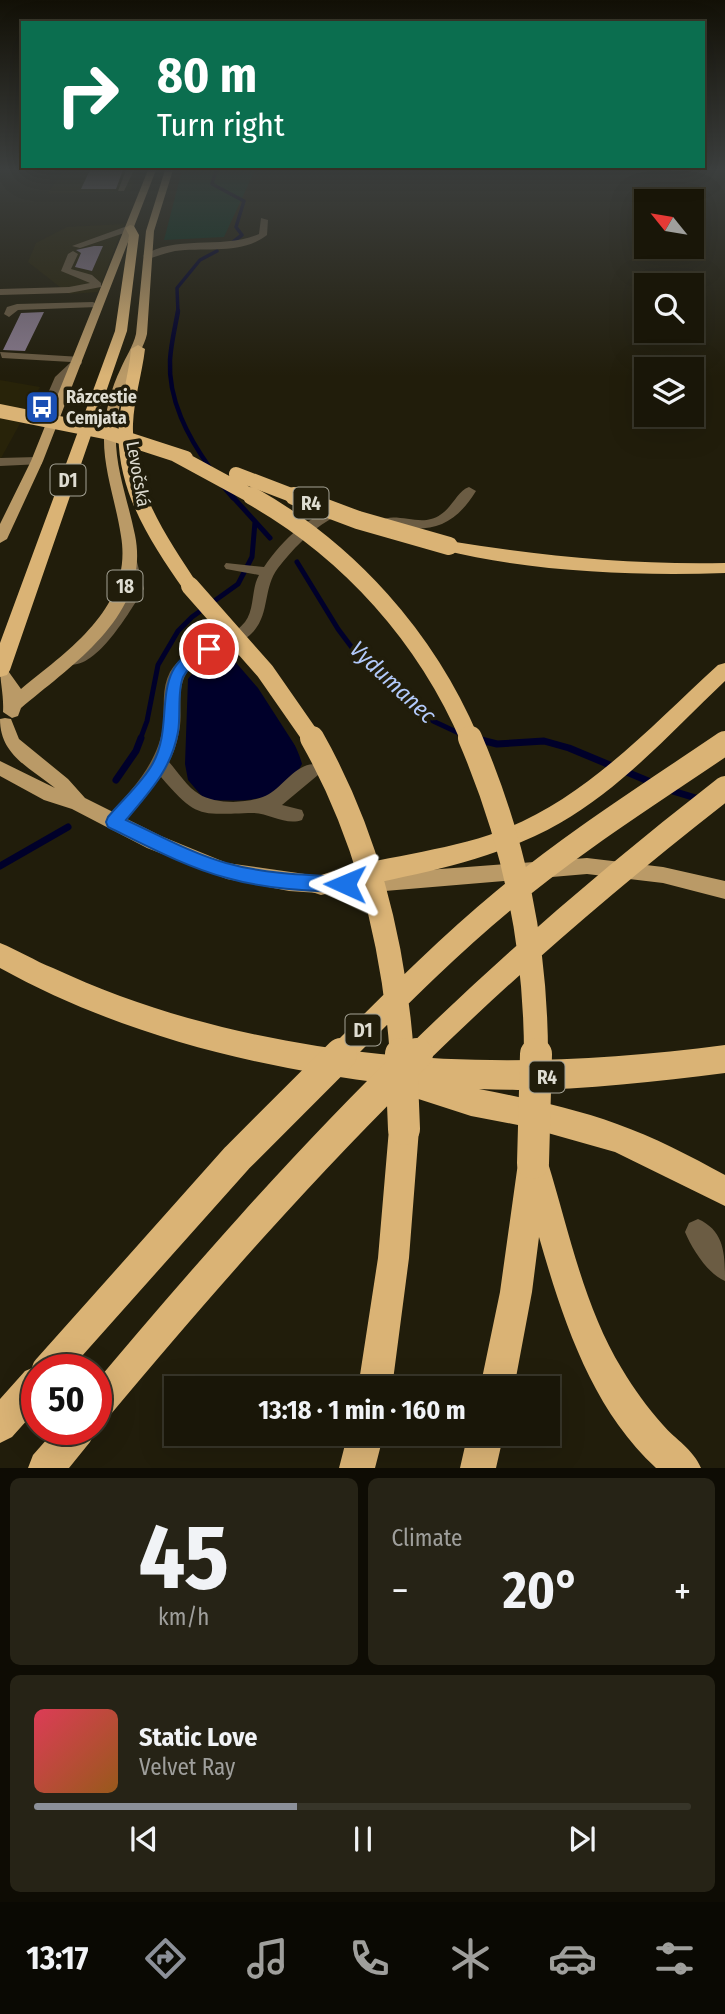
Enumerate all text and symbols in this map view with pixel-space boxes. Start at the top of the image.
text: 80 m [157,46,257,105]
icon: right [42,49,133,140]
text: Turn right [157,106,284,144]
north arrow [634,189,704,259]
map controls [634,189,704,427]
button: search [634,273,704,343]
button: layers [634,357,704,427]
place label: Rázcestie Cemjata [66,386,137,429]
bus stop icon: Rázcestie Cemjata [23,388,61,426]
street label: Levočská [121,440,155,509]
road number: D1 [50,464,86,495]
road number: R4 [294,488,328,518]
road number: 18 [108,570,142,601]
pin [179,619,239,679]
icon: arrive [190,630,228,668]
water label: Vydumanec [344,635,443,730]
position arrow [308,847,382,921]
road number: D1 [346,1014,380,1046]
road number: R4 [530,1062,564,1092]
speed limit sign: 50 [21,1354,112,1445]
text: 13:18 · 1 min · 160 m [258,1395,466,1426]
text: 45 [138,1503,229,1612]
text: Climate [392,1524,462,1552]
text: 20° [503,1559,580,1622]
text: − [392,1568,409,1614]
text: + [674,1568,691,1614]
text: km/h [158,1603,209,1631]
text: Static Love [139,1722,257,1753]
text: Velvet Ray [139,1753,235,1781]
icon: previous [125,1820,163,1858]
icon: pause [344,1820,382,1858]
icon: next [563,1820,601,1858]
icon: directions [141,1934,190,1983]
icon: music [243,1934,292,1983]
icon: phone [345,1934,394,1983]
icon: climate [446,1934,495,1983]
icon: car [548,1934,597,1983]
icon: filters [650,1934,699,1983]
text: 13:17 [26,1939,88,1977]

